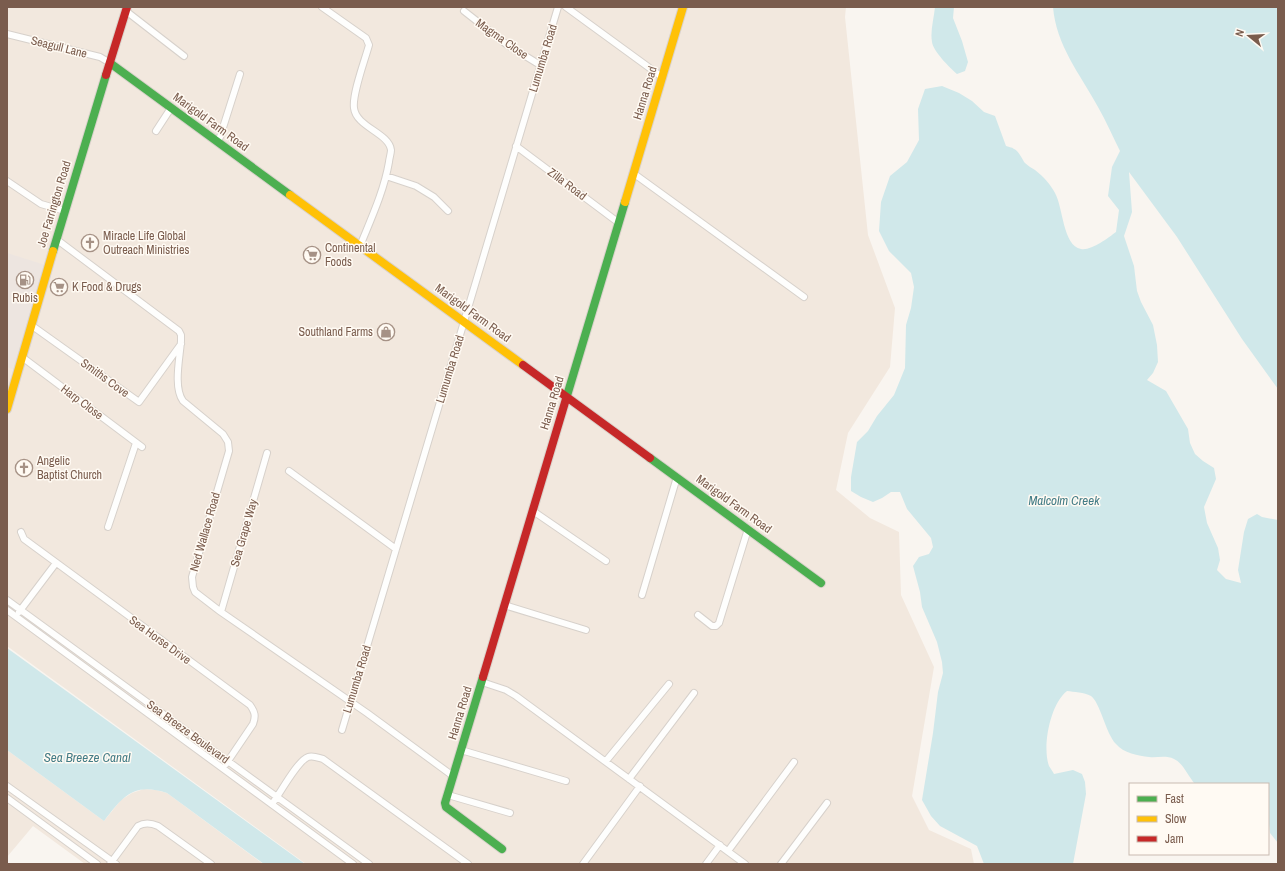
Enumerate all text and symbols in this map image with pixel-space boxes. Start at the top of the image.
street label: Magma Close [473,15,531,63]
north arrow [1229,16,1269,56]
street label: Lumumba Road [525,22,561,94]
text: N [1232,28,1247,38]
street label: Seagull Lane [29,32,89,62]
street label: Hanna Road [629,64,661,122]
street label: Marigold Farm Road [170,89,252,155]
street label: Joe Farrington Road [33,159,75,249]
street label: Zilla Road [544,164,590,204]
place label: Miracle Life Global Outreach Ministries [103,228,189,258]
church icon: Miracle Life Global Outreach Ministries [80,233,100,253]
place label: Continental Foods [325,240,375,270]
supermarket icon: Continental Foods [302,245,322,265]
fuel station icon: Rubis [15,270,35,290]
supermarket icon: K Food & Drugs [49,277,69,297]
place label: K Food & Drugs [72,279,142,295]
street label: Marigold Farm Road [432,280,514,346]
place label: Rubis [12,290,38,306]
shop icon: Southland Farms [376,322,396,342]
place label: Southland Farms [299,324,373,340]
street label: Lumumba Road [432,333,468,405]
street label: Smiths Cove [78,355,132,401]
street label: Hanna Road [536,374,568,432]
street label: Harp Close [58,381,106,423]
place label: Angelic Baptist Church [36,453,102,483]
church icon: Angelic Baptist Church [14,458,34,478]
street label: Marigold Farm Road [693,471,775,537]
street label: Ned Wallace Road [186,491,224,573]
water label: Malcolm Creek [1028,492,1100,509]
street label: Sea Grape Way [227,497,261,569]
street label: Sea Horse Drive [126,612,194,668]
street label: Lumumba Road [339,643,375,715]
street label: Hanna Road [444,684,476,742]
street label: Sea Breeze Boulevard [143,697,233,767]
water label: Sea Breeze Canal [44,749,131,766]
legend [1129,783,1269,855]
text: Fast [1165,791,1184,807]
text: Slow [1165,811,1187,827]
text: Jam [1165,831,1184,847]

